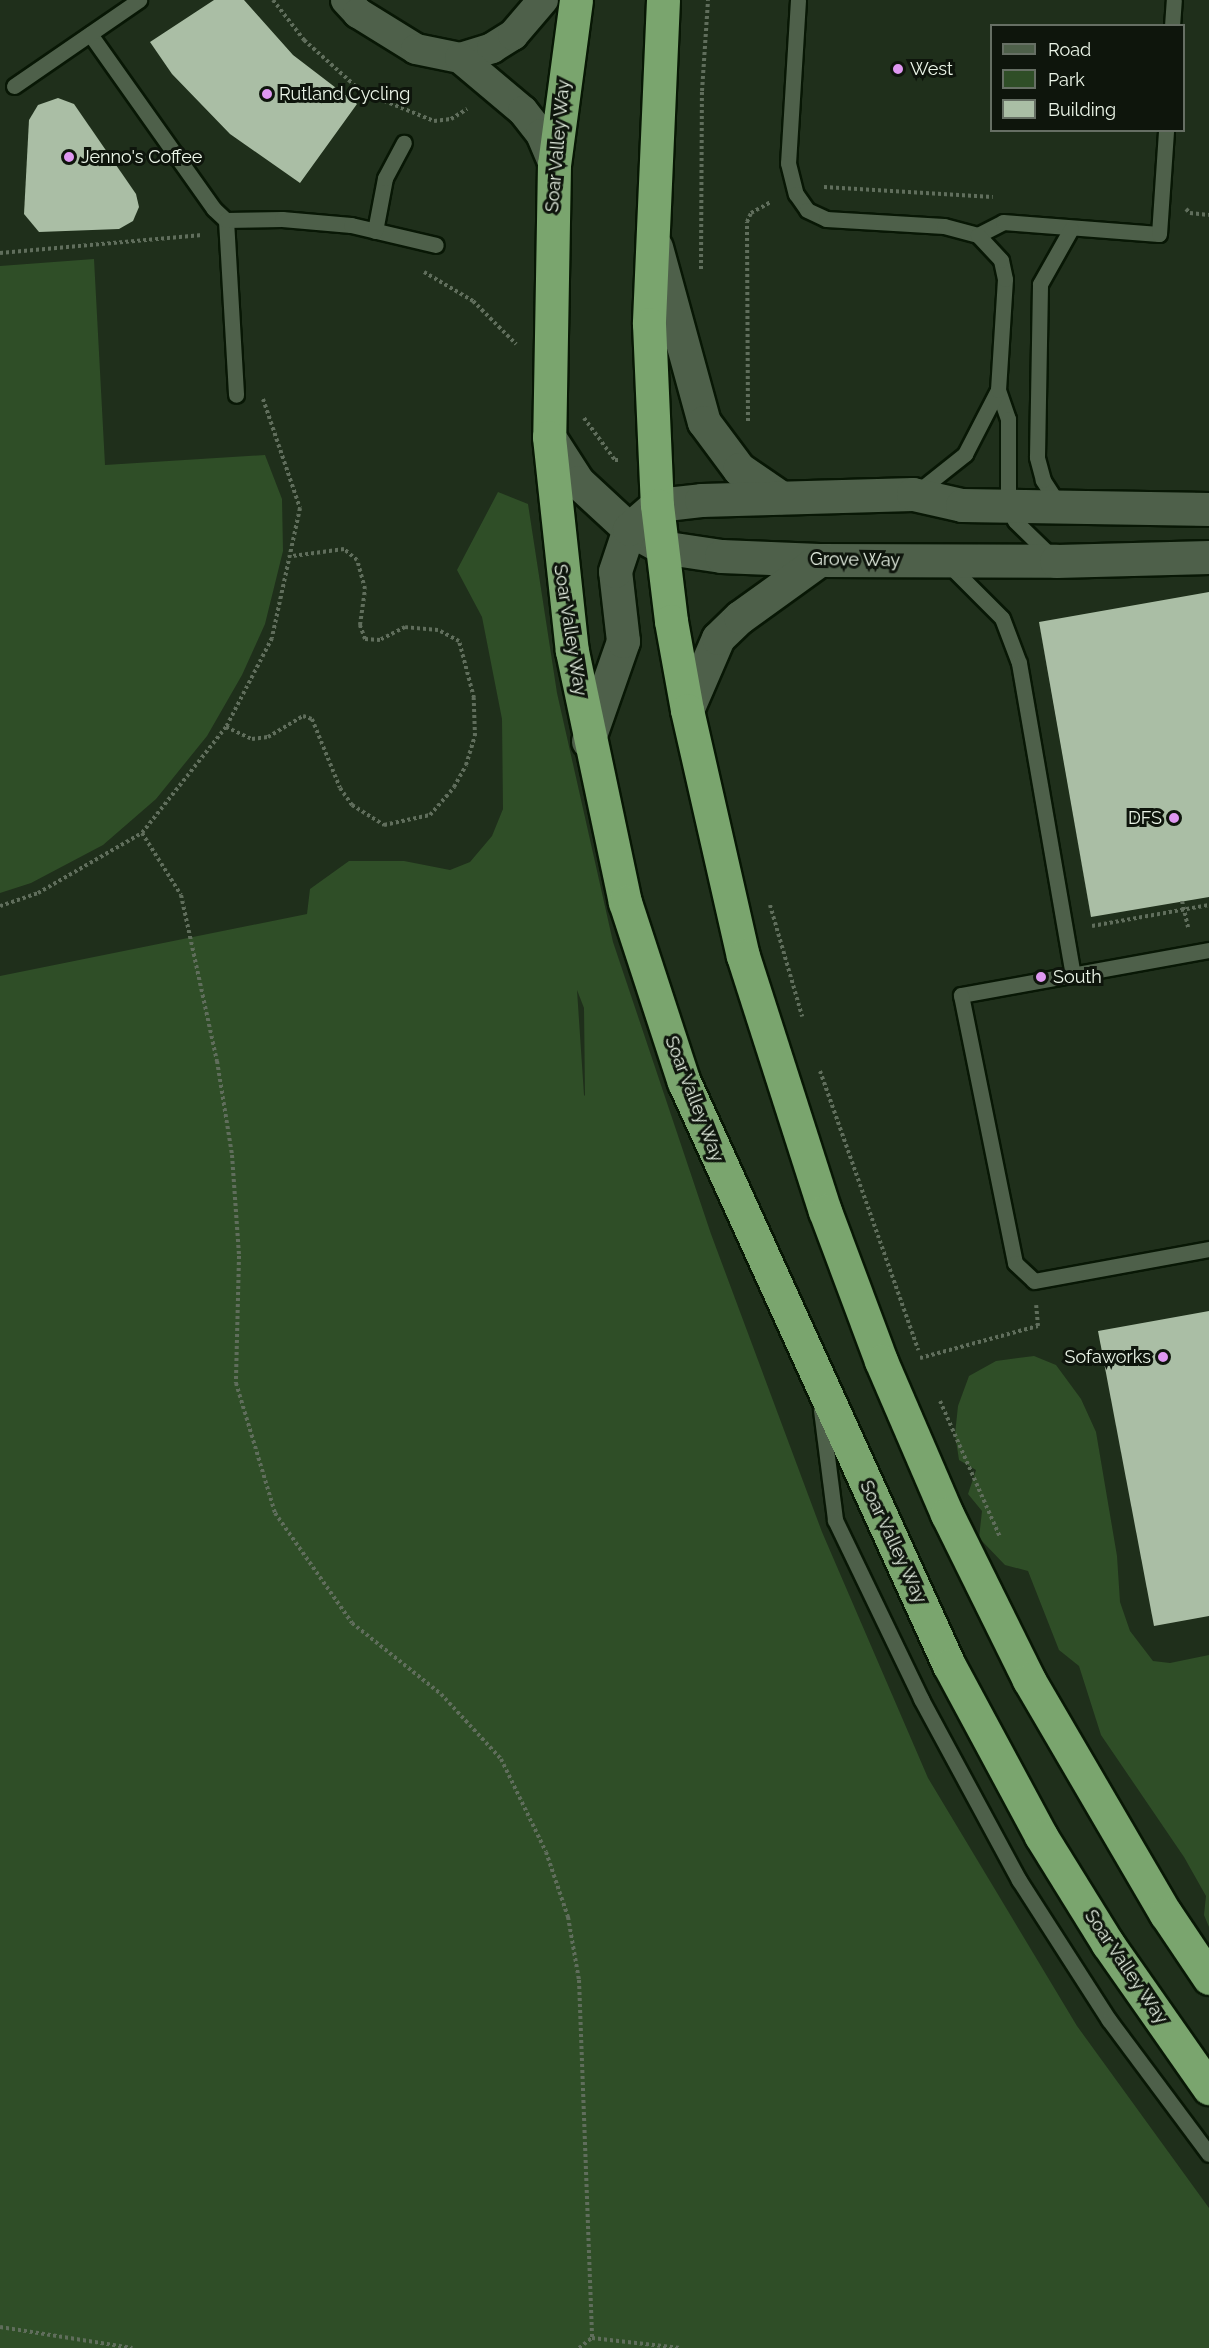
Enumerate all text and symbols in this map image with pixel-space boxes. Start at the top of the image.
legend [990,24,1185,132]
text: Road [1048,39,1091,60]
place label: West [910,58,953,80]
marker: West [891,62,905,76]
text: Park [1048,69,1085,90]
street label: Soar Valley Way [541,78,575,214]
place label: Rutland Cycling [279,83,410,105]
marker: Rutland Cycling [260,87,274,101]
text: Building [1048,99,1116,120]
place label: Jenno's Coffee [81,146,202,168]
marker: Jenno's Coffee [62,150,76,164]
street label: Grove Way [809,548,901,572]
street label: Soar Valley Way [549,562,591,698]
place label: DFS [1128,807,1162,829]
marker: DFS [1167,811,1181,825]
place label: South [1053,966,1102,988]
marker: South [1034,970,1048,984]
street label: Soar Valley Way [660,1032,728,1166]
place label: Sofaworks [1065,1346,1151,1368]
marker: Sofaworks [1156,1350,1170,1364]
street label: Soar Valley Way [855,1476,931,1608]
street label: Soar Valley Way [1079,1905,1173,2029]

